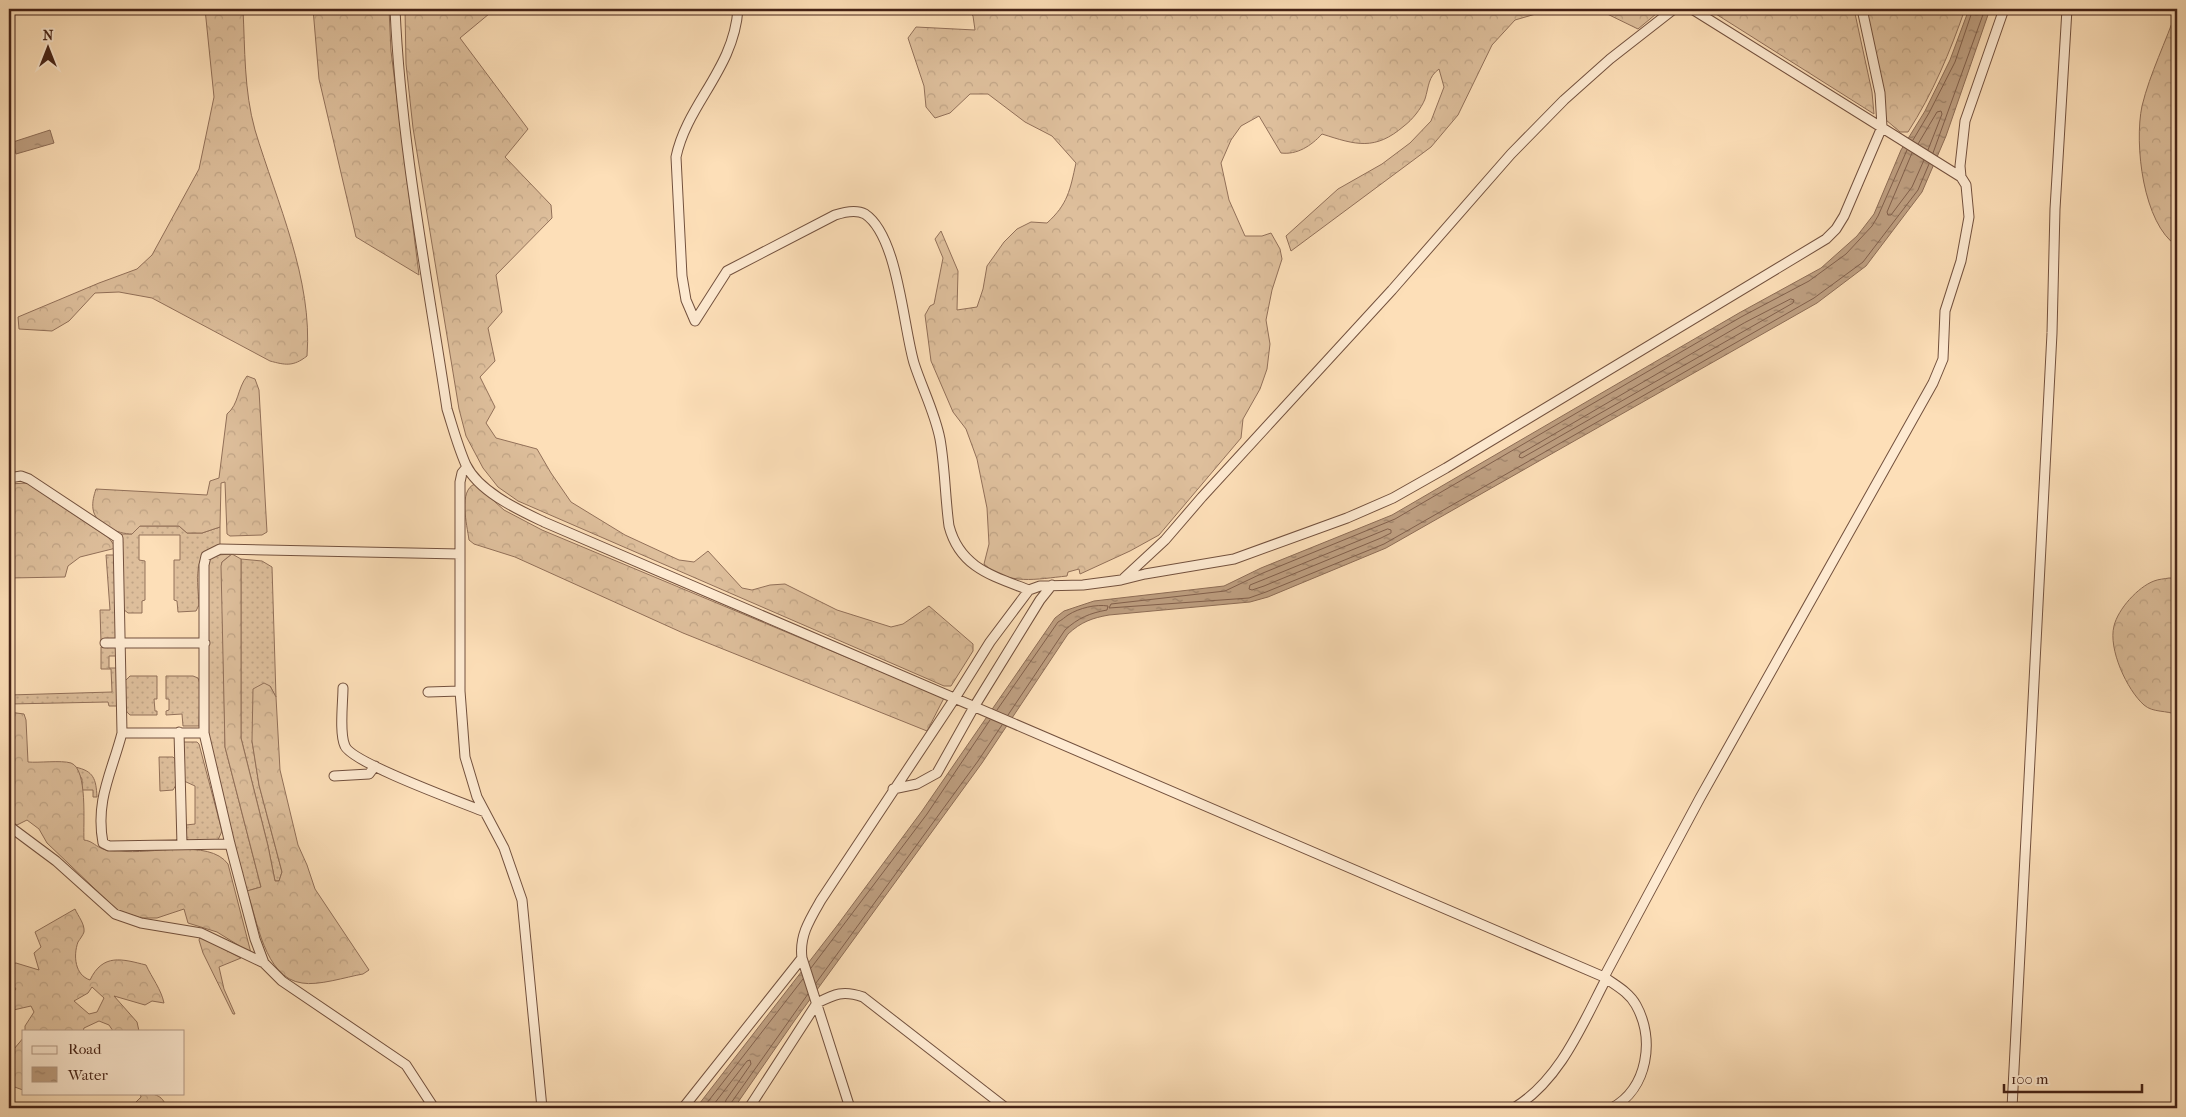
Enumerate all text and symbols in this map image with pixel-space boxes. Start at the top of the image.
north arrow [22,22,72,72]
text: N [43,27,54,44]
legend [22,1030,185,1094]
text: Road [68,1040,102,1058]
scale bar [2004,1062,2141,1094]
text: Water [67,1066,108,1084]
text: 100 m [2011,1070,2049,1088]

